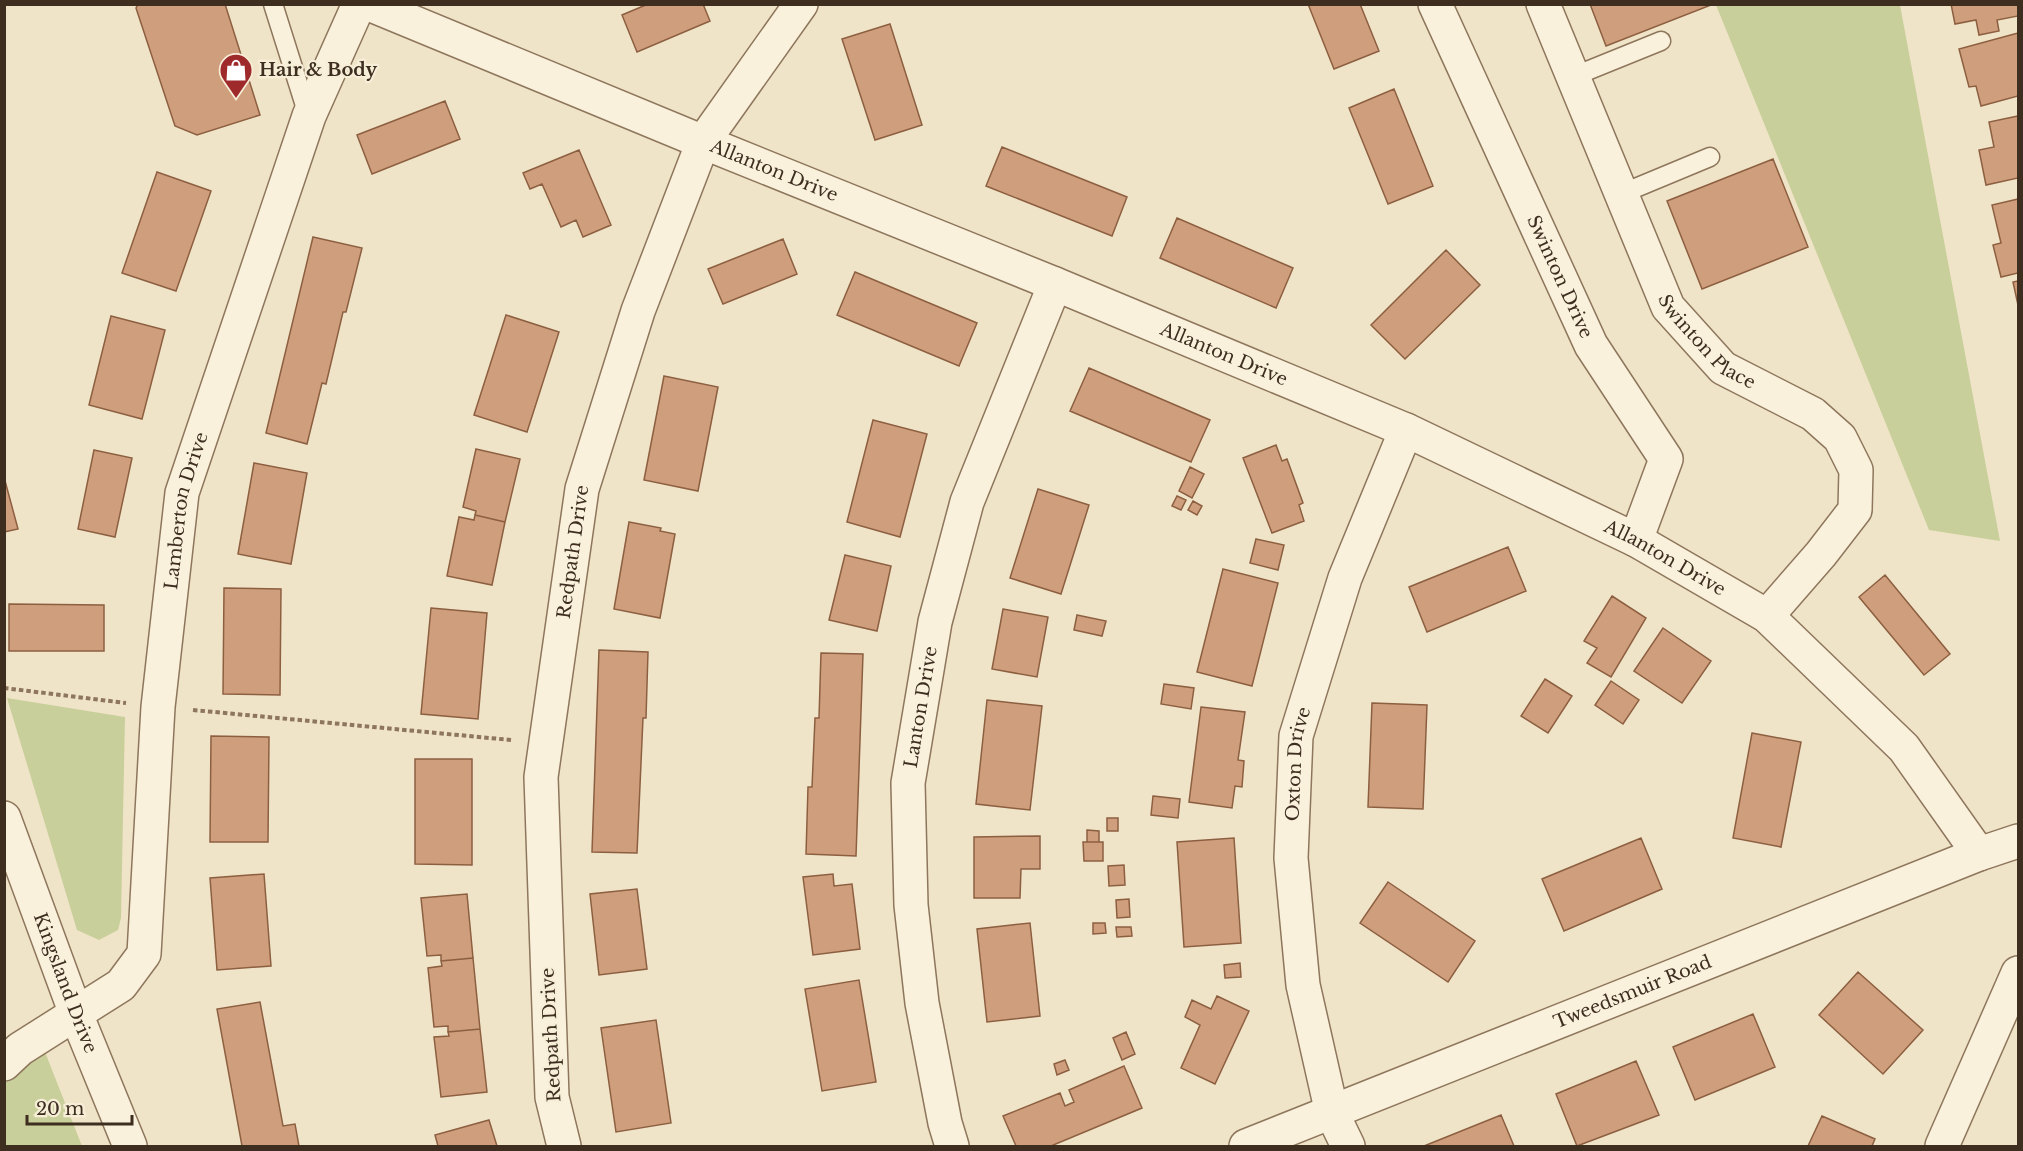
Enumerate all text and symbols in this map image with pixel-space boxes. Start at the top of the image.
shop icon: Hair & Body [218,52,254,99]
place label: Hair & Body [259,59,378,81]
street label: Allanton Drive [706,135,841,206]
street label: Swinton Drive [1522,212,1597,342]
street label: Swinton Place [1653,291,1759,394]
street label: Allanton Drive [1156,318,1291,391]
street label: Lamberton Drive [160,429,213,591]
street label: Redpath Drive [553,484,593,620]
street label: Allanton Drive [1600,515,1730,601]
street label: Lanton Drive [900,644,942,769]
street label: Oxton Drive [1282,704,1315,822]
street label: Kingsland Drive [29,910,102,1057]
street label: Tweedsmuir Road [1550,951,1715,1033]
street label: Redpath Drive [536,967,566,1103]
scale bar [27,1088,132,1126]
text: 20 m [36,1098,84,1120]

